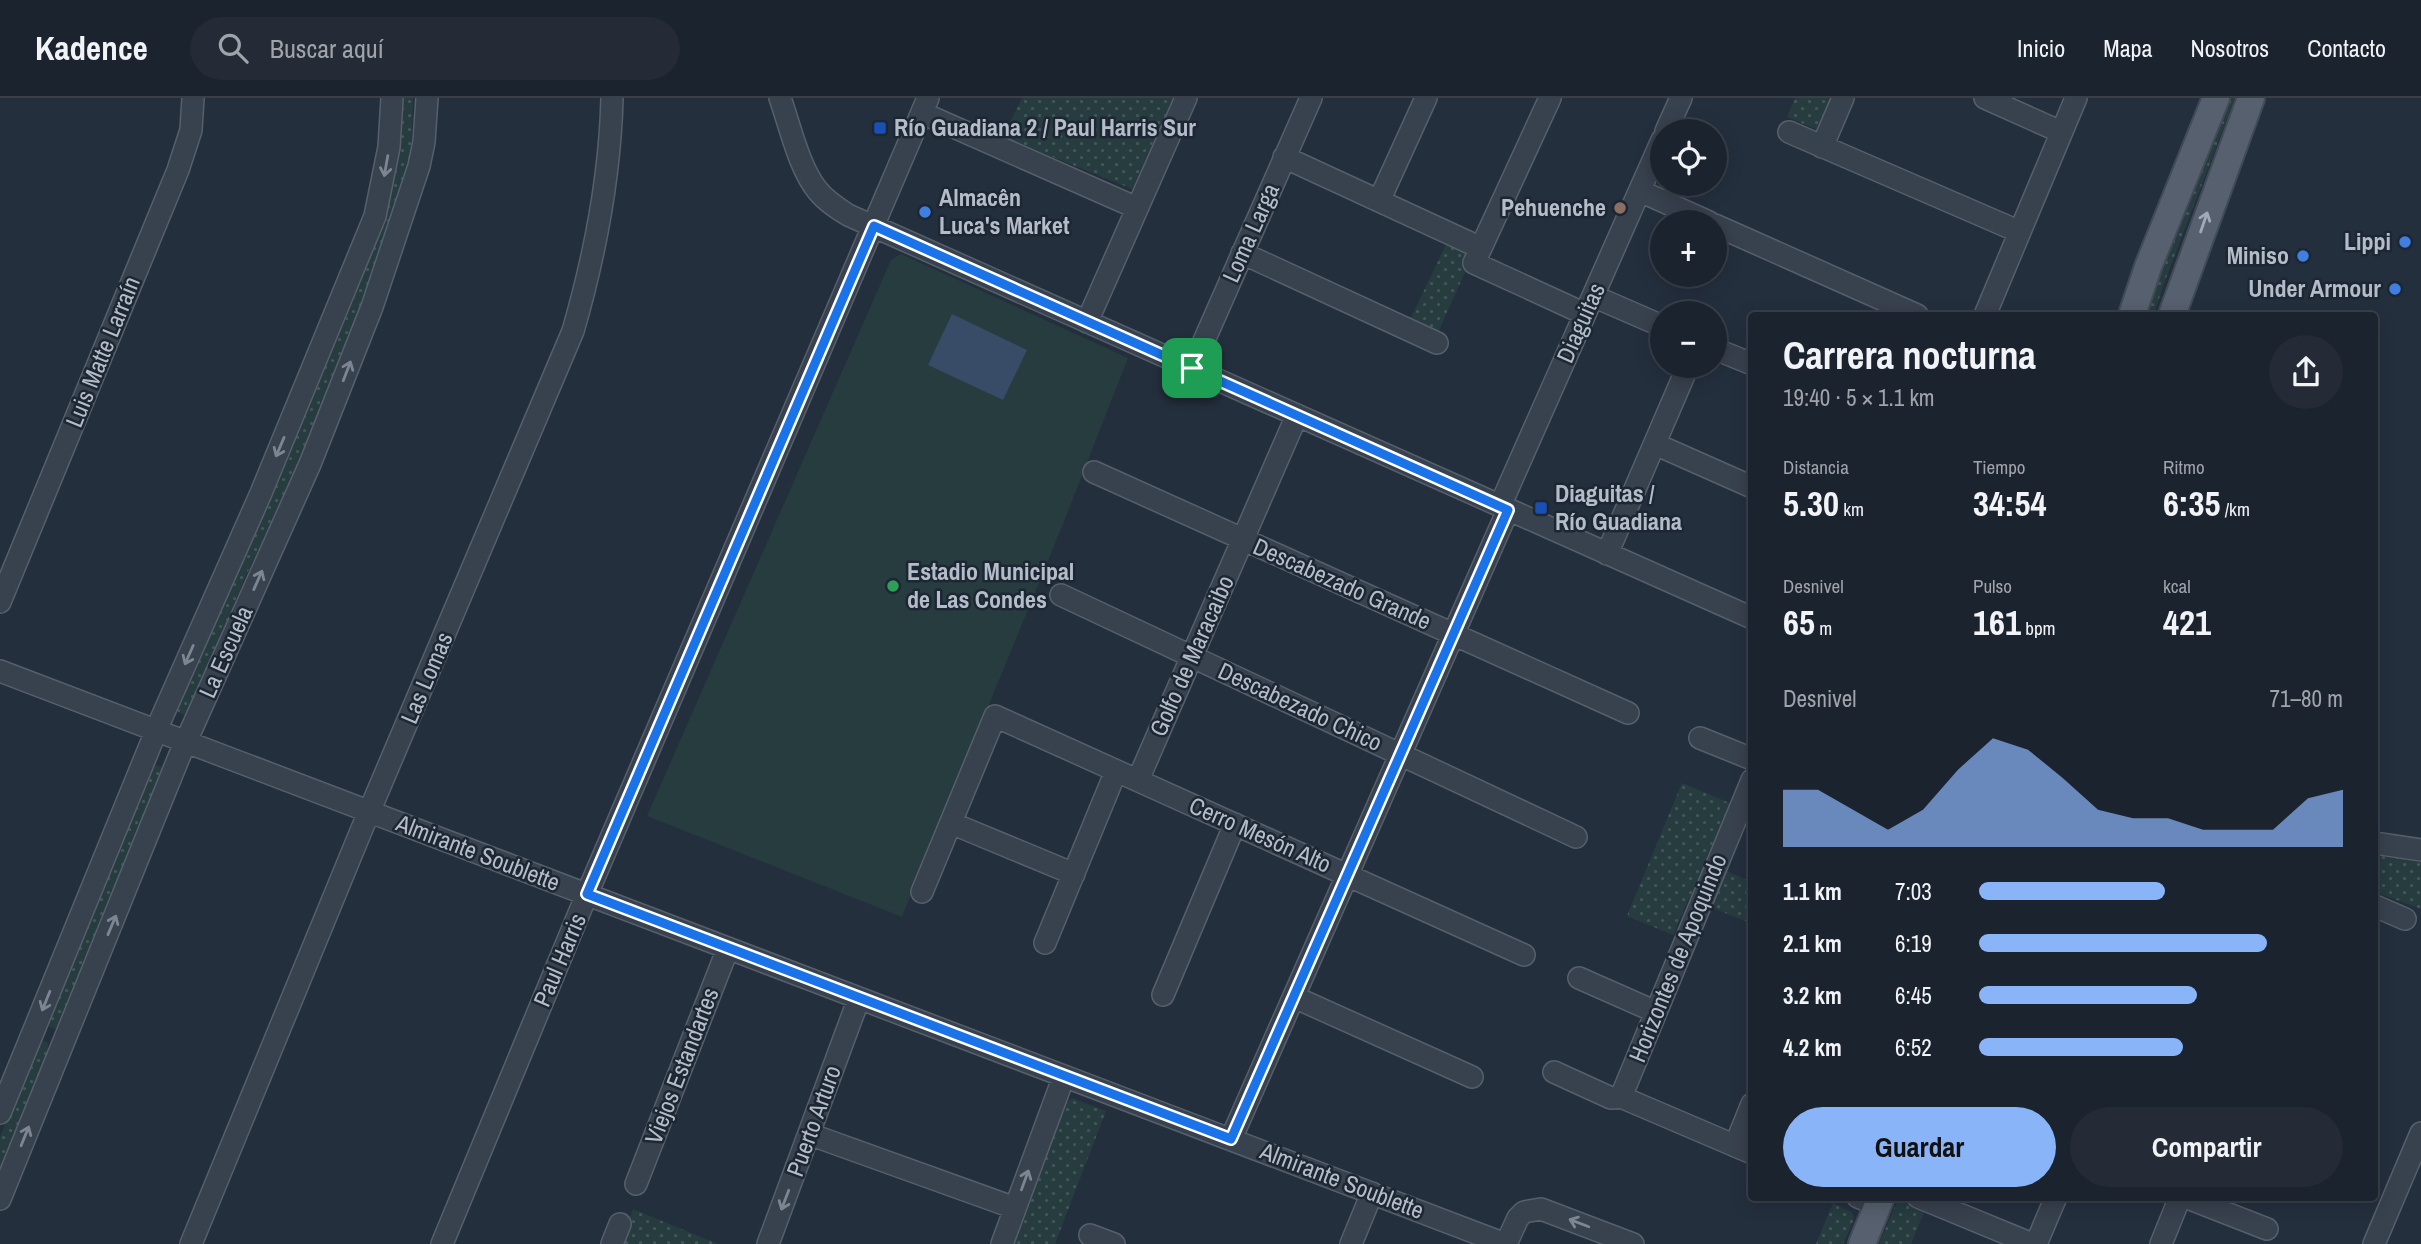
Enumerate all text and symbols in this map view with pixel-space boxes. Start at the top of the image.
search box [190,17,680,80]
text: Kadence [35,26,148,70]
icon: search [214,29,252,67]
text: Buscar aquí [270,31,384,66]
text: Inicio [2017,32,2065,64]
text: Mapa [2103,32,2152,64]
text: Nosotros [2190,32,2269,64]
text: Contacto [2307,32,2386,64]
place label: Río Guadiana 2 / Paul Harris Sur [894,111,1196,143]
map controls [1650,119,1727,378]
button: locate [1650,119,1727,196]
marker: Río Guadiana 2 / Paul Harris Sur [872,120,888,136]
one-way arrow [379,154,392,177]
street label: Loma Larga [1214,178,1286,287]
place label: Almacên Luca's Market [939,181,1070,241]
place label: Pehuenche [1501,191,1606,223]
marker: Pehuenche [1612,200,1628,216]
marker: Almacên Luca's Market [917,204,933,220]
button: + [1650,210,1727,287]
one-way arrow [2198,211,2211,233]
place label: Lippi [2344,225,2391,257]
marker: Lippi [2397,234,2413,250]
place label: Miniso [2227,239,2289,271]
marker: Miniso [2295,248,2311,264]
street label: Luis Matte Larraín [57,272,147,432]
place label: Under Armour [2248,272,2381,304]
street label: Diaguitas [1548,278,1612,368]
marker: Under Armour [2387,281,2403,297]
button: − [1650,301,1727,378]
text: Carrera nocturna [1783,330,2036,381]
button: share [2269,335,2343,409]
pin [1162,338,1222,398]
icon: arrive [1173,349,1211,387]
one-way arrow [341,361,354,382]
text: 19:40 · 5 × 1.1 km [1783,382,1935,413]
one-way arrow [273,436,286,457]
text: Distancia [1783,454,1849,480]
text: Tiempo [1973,454,2025,480]
text: Ritmo [2163,454,2205,480]
place label: Diaguitas / Río Guadiana [1555,477,1682,537]
text: 5.30 [1783,480,1839,527]
text: 34:54 [1973,480,2046,527]
text: 6:35 [2163,480,2220,527]
text: km [1839,496,1864,522]
text: /km [2220,496,2250,522]
marker: Diaguitas / Río Guadiana [1533,500,1549,516]
street label: Descabezado Grande [1248,530,1436,637]
place label: Estadio Municipal de Las Condes [907,555,1074,615]
one-way arrow [252,570,265,592]
street label: Golfo de Maracaibo [1141,570,1241,741]
text: Desnivel [1783,573,1844,599]
text: Pulso [1973,573,2012,599]
text: kcal [2163,573,2191,599]
marker: Estadio Municipal de Las Condes [885,578,901,594]
text: 65 [1783,599,1815,646]
text: 161 [1973,599,2021,646]
text: 421 [2163,599,2211,646]
street label: La Escuela [191,601,260,703]
text: m [1815,615,1832,641]
text: bpm [2021,615,2056,641]
street label: Las Lomas [393,627,460,728]
one-way arrow [182,644,195,665]
street label: Descabezado Chico [1213,654,1387,758]
text: Desnivel [1783,683,1856,714]
text: 71–80 m [2270,683,2343,714]
street label: Cerro Mesón Alto [1184,789,1336,880]
street label: Almirante Soublette [391,806,565,898]
street label: Horizontes de Apoquindo [1621,849,1734,1067]
text: 1.1 km [1783,876,1842,907]
text: 7:03 [1895,876,1932,907]
street label: Paul Harris [525,908,593,1011]
one-way arrow [106,915,119,936]
text: 2.1 km [1783,928,1842,959]
text: 6:19 [1895,928,1932,959]
text: 3.2 km [1783,980,1842,1011]
text: 6:45 [1895,980,1932,1011]
street label: Viejos Estandartes [637,983,726,1148]
one-way arrow [38,990,51,1012]
text: 4.2 km [1783,1032,1842,1063]
text: 6:52 [1895,1032,1932,1063]
street label: Puerto Arturo [778,1061,848,1181]
button: Guardar [1783,1107,2056,1187]
button: Compartir [2070,1107,2343,1187]
one-way arrow [20,1125,33,1147]
street label: Almirante Soublette [1255,1134,1429,1226]
one-way arrow [1020,1170,1033,1192]
one-way arrow [778,1188,790,1210]
one-way arrow [1569,1216,1591,1229]

